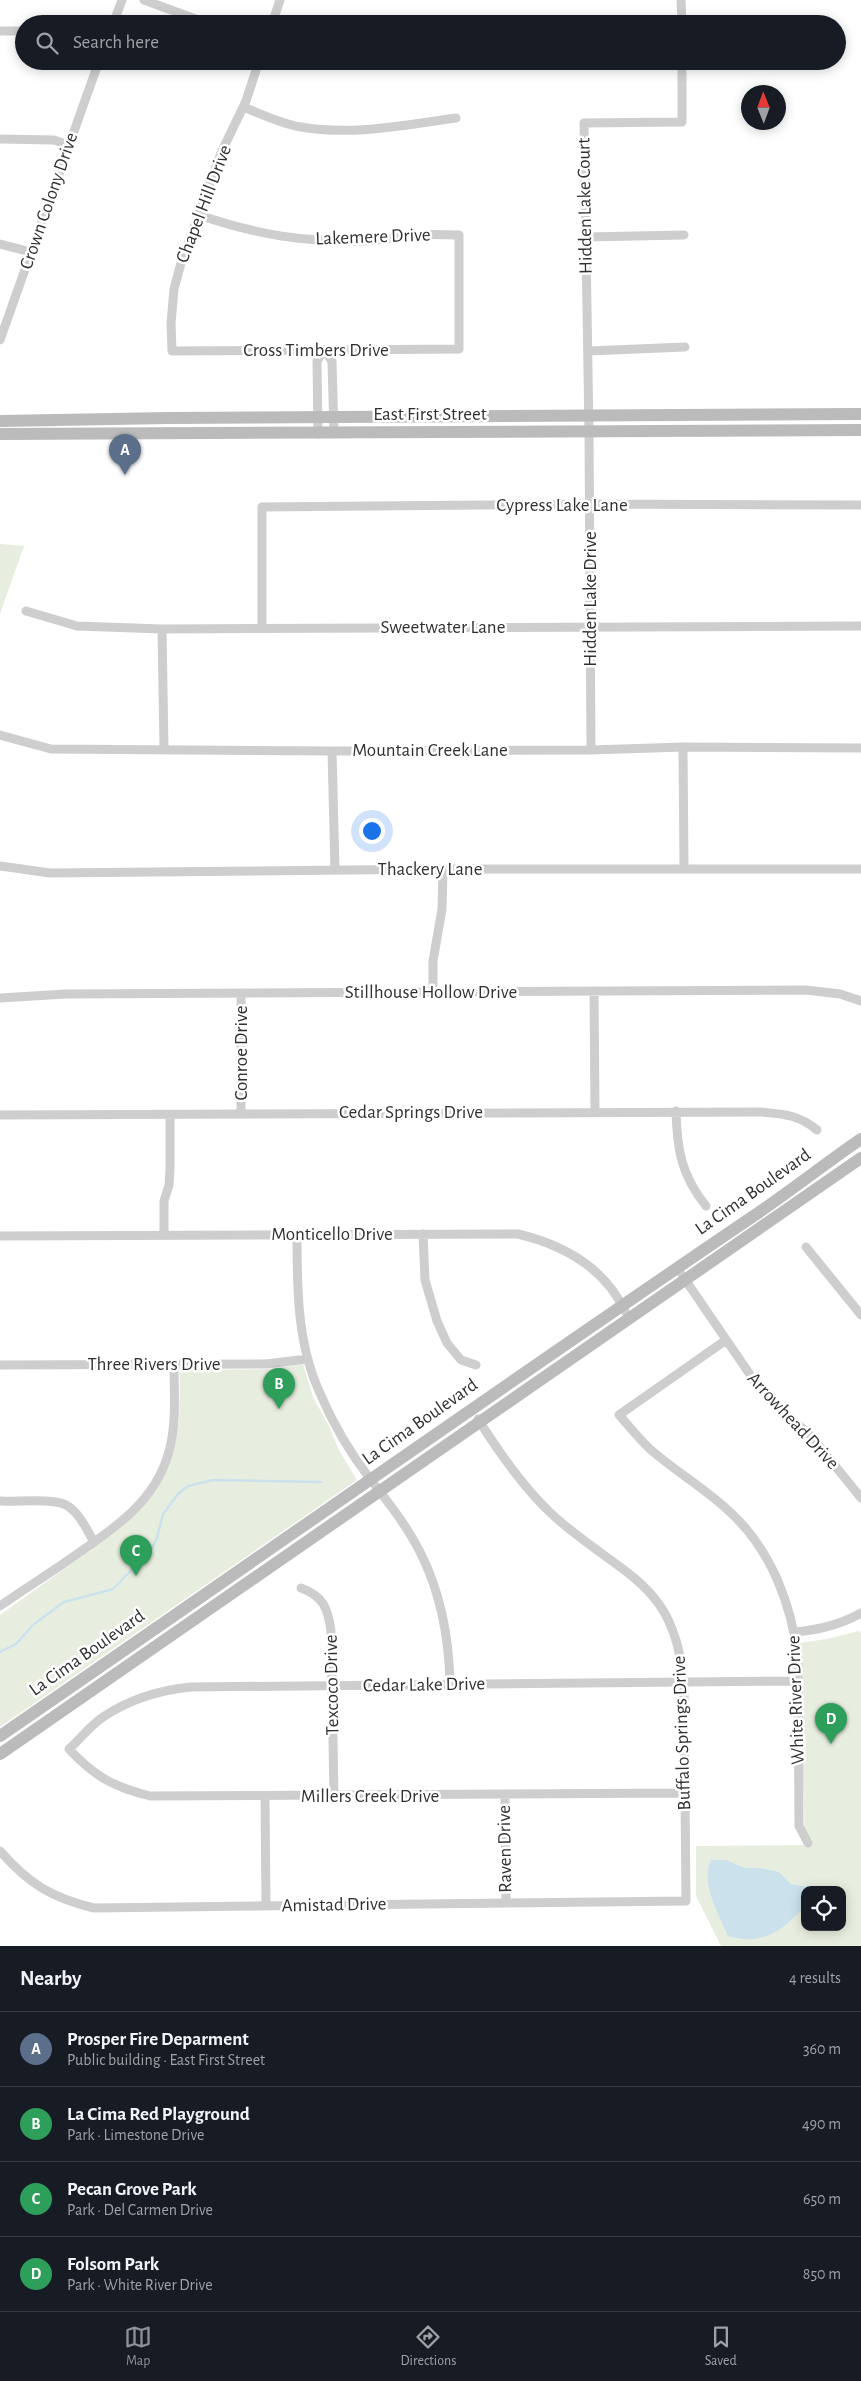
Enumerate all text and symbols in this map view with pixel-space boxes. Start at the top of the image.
search box [15,15,846,70]
icon: search [33,29,61,57]
text: Search here [73,33,159,52]
north arrow [741,85,786,130]
street label: Crown Colony Drive [17,130,81,272]
street label: Hidden Lake Court [574,138,596,274]
street label: Chapel Hill Drive [173,143,235,265]
street label: Lakemere Drive [315,225,431,249]
street label: Cross Timbers Drive [243,341,389,360]
street label: East First Street [373,405,487,424]
pin: A [109,434,141,475]
street label: Cypress Lake Lane [496,496,628,515]
street label: Hidden Lake Drive [581,531,600,667]
street label: Sweetwater Lane [381,618,505,637]
street label: Mountain Creek Lane [352,741,508,760]
your location [359,818,385,844]
street label: Thackery Lane [378,860,482,879]
street label: Stillhouse Hollow Drive [345,983,517,1002]
street label: Conroe Drive [232,1005,251,1101]
street label: Cedar Springs Drive [339,1103,483,1122]
street label: La Cima Boulevard [692,1145,814,1239]
street label: Monticello Drive [271,1225,393,1244]
street label: Three Rivers Drive [87,1355,221,1374]
pin: B [263,1368,295,1409]
street label: Arrowhead Drive [743,1369,843,1473]
street label: La Cima Boulevard [359,1375,481,1469]
pin: C [120,1535,152,1576]
street label: La Cima Boulevard [26,1606,148,1700]
street label: Texcoco Drive [322,1634,342,1736]
street label: White River Drive [784,1635,808,1765]
street label: Buffalo Springs Drive [670,1655,694,1811]
street label: Cedar Lake Drive [363,1674,485,1696]
pin: D [815,1703,847,1744]
street label: Millers Creek Drive [301,1787,439,1806]
street label: Raven Drive [495,1805,515,1893]
map controls [801,1886,846,1931]
button: locate [801,1886,846,1931]
street label: Amistad Drive [281,1895,387,1915]
text: Nearby [20,1968,81,1989]
text: 4 results [789,1970,841,1986]
text: Prosper Fire Deparment [67,2030,249,2049]
text: A [31,2041,41,2057]
text: 360 m [803,2041,841,2057]
text: Public building · East First Street [67,2052,265,2068]
text: La Cima Red Playground [67,2105,250,2124]
text: B [31,2116,41,2132]
text: 490 m [802,2116,841,2132]
text: Park · Limestone Drive [67,2127,204,2143]
text: Pecan Grove Park [67,2180,197,2199]
text: C [32,2191,40,2207]
text: 650 m [803,2191,841,2207]
text: Park · Del Carmen Drive [67,2202,213,2218]
text: Folsom Park [67,2255,159,2274]
text: D [31,2266,41,2282]
text: 850 m [803,2266,841,2282]
text: Park · White River Drive [67,2277,213,2293]
tab: Map [124,2323,152,2370]
tab: Directions [401,2323,456,2370]
tab: Saved [705,2323,737,2370]

